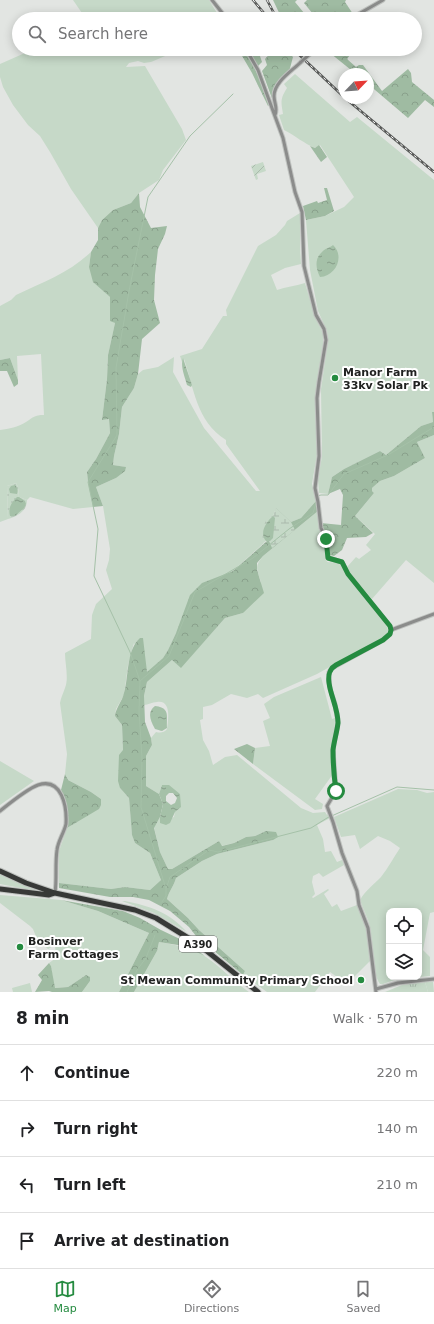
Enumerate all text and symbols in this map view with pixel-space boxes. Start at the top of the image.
search box [12,12,422,56]
icon: search [26,23,48,45]
text: Search here [58,25,148,43]
north arrow [338,68,374,104]
place label: Manor Farm 33kv Solar Pk [343,366,429,392]
marker: Manor Farm 33kv Solar Pk [330,373,340,383]
route end [317,530,335,548]
route start [327,782,345,800]
map controls [386,908,422,980]
button: locate [386,908,422,944]
place label: Bosinver Farm Cottages [28,935,119,961]
road number: A390 [179,936,217,952]
marker: Bosinver Farm Cottages [15,942,25,952]
button: layers [386,944,422,980]
place label: St Mewan Community Primary School [120,974,353,987]
marker: St Mewan Community Primary School [356,975,366,985]
text: 8 min [16,1008,69,1028]
text: Walk · 570 m [333,1011,418,1026]
icon: ahead [16,1062,38,1084]
text: Continue [54,1064,130,1082]
text: 220 m [376,1065,418,1080]
icon: right [16,1118,38,1140]
text: Turn right [54,1120,138,1138]
text: 140 m [376,1121,418,1136]
icon: left [16,1174,38,1196]
text: Turn left [54,1176,126,1194]
text: 210 m [376,1177,418,1192]
icon: arrive [16,1230,38,1252]
text: Arrive at destination [54,1232,229,1250]
tab: Map [54,1278,77,1315]
tab: Directions [184,1278,239,1315]
tab: Saved [346,1278,380,1315]

